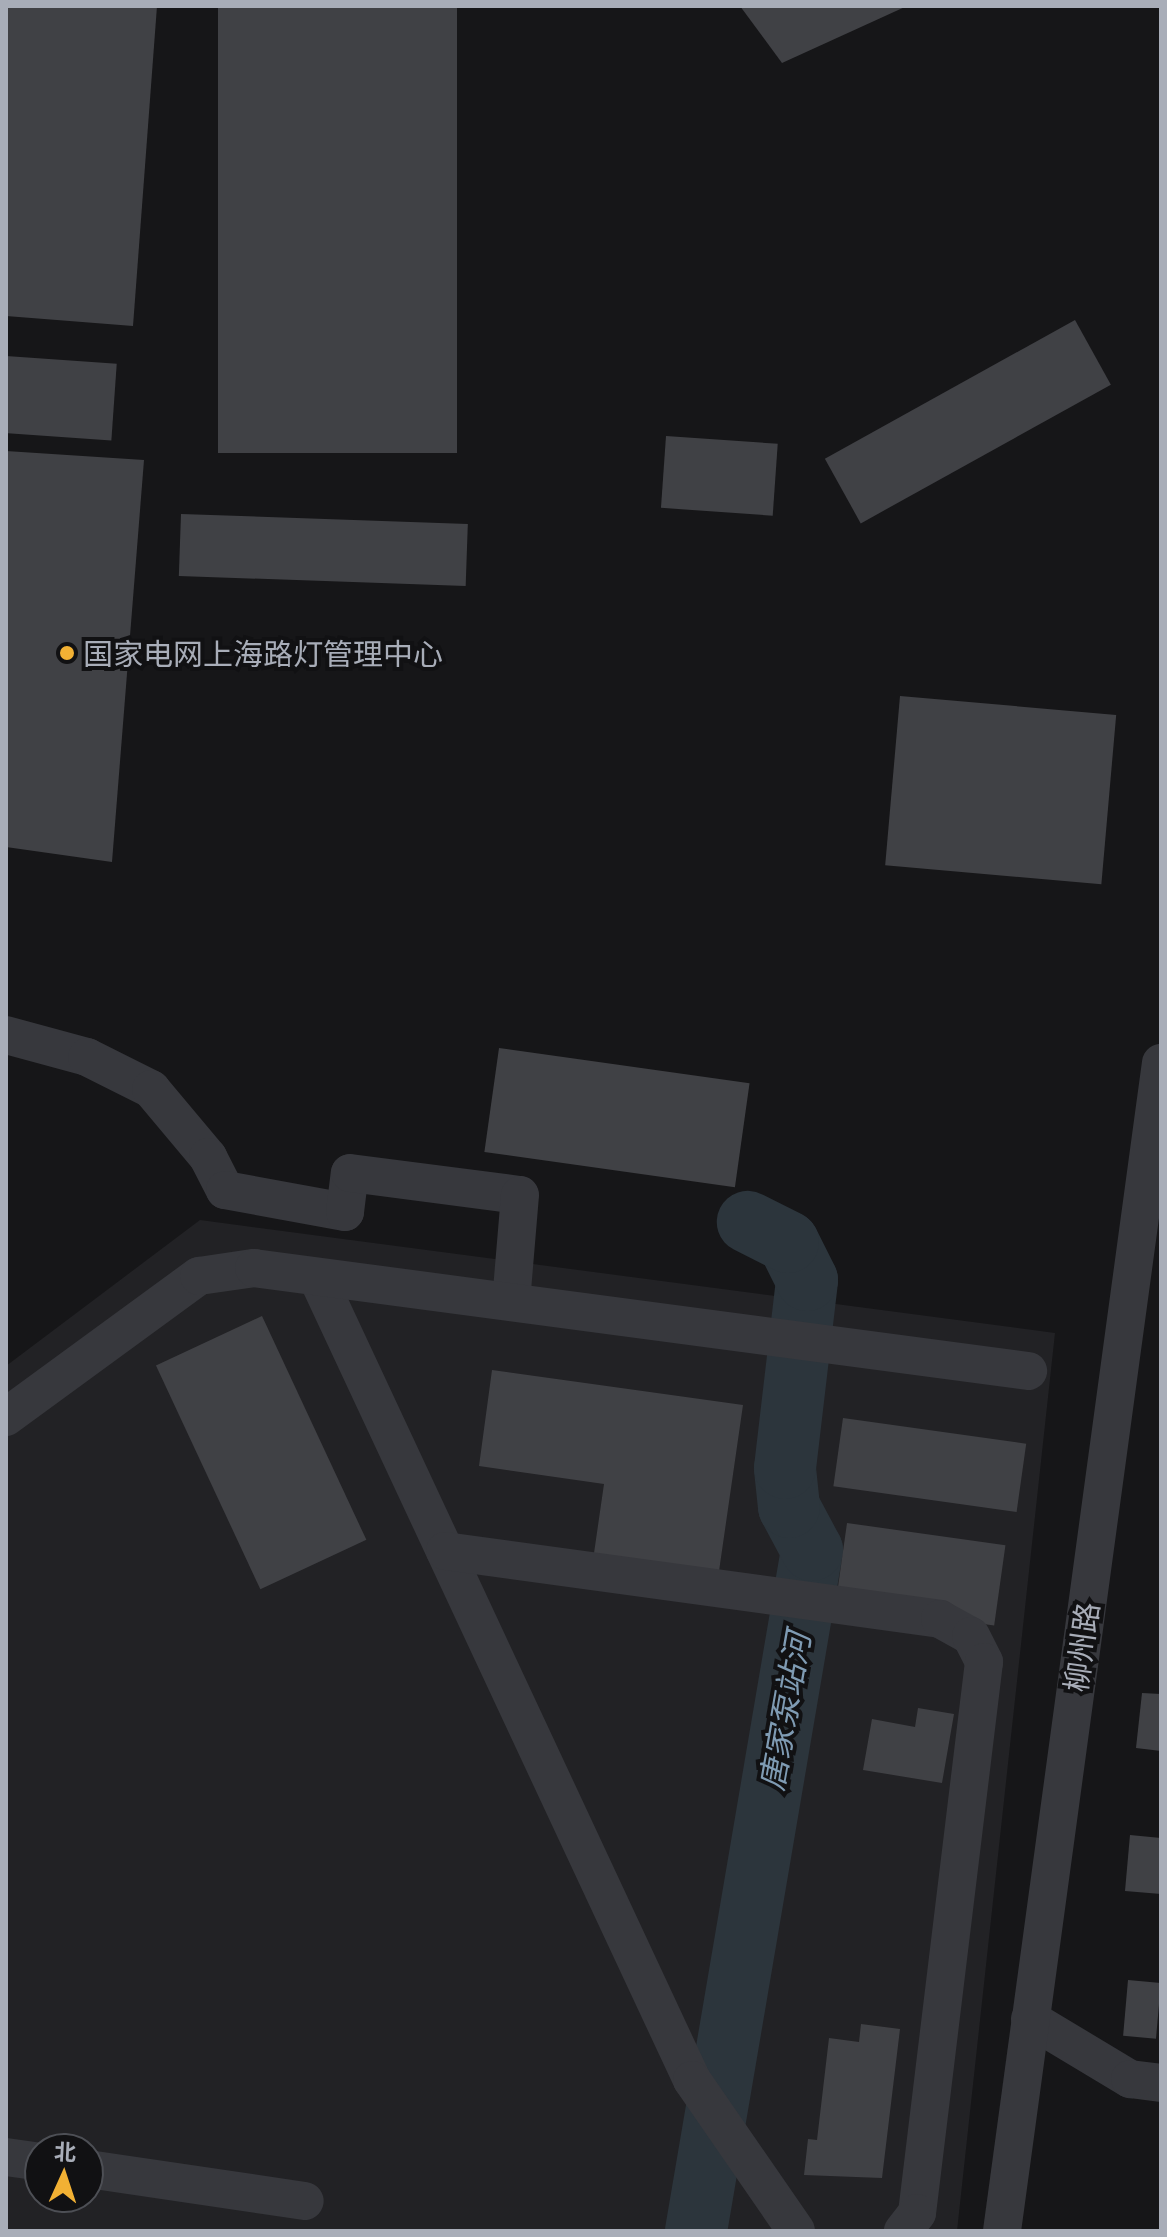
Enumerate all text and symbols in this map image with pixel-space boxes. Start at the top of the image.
place label: 国家电网上海路灯管理中心 [83,635,443,671]
marker: 国家电网上海路灯管理中心 [58,644,76,662]
street label: 柳州路 [1057,1600,1105,1694]
water label: 唐家泵站河 [751,1629,817,1793]
north arrow [24,2133,104,2213]
text: 北 [53,2137,77,2165]

